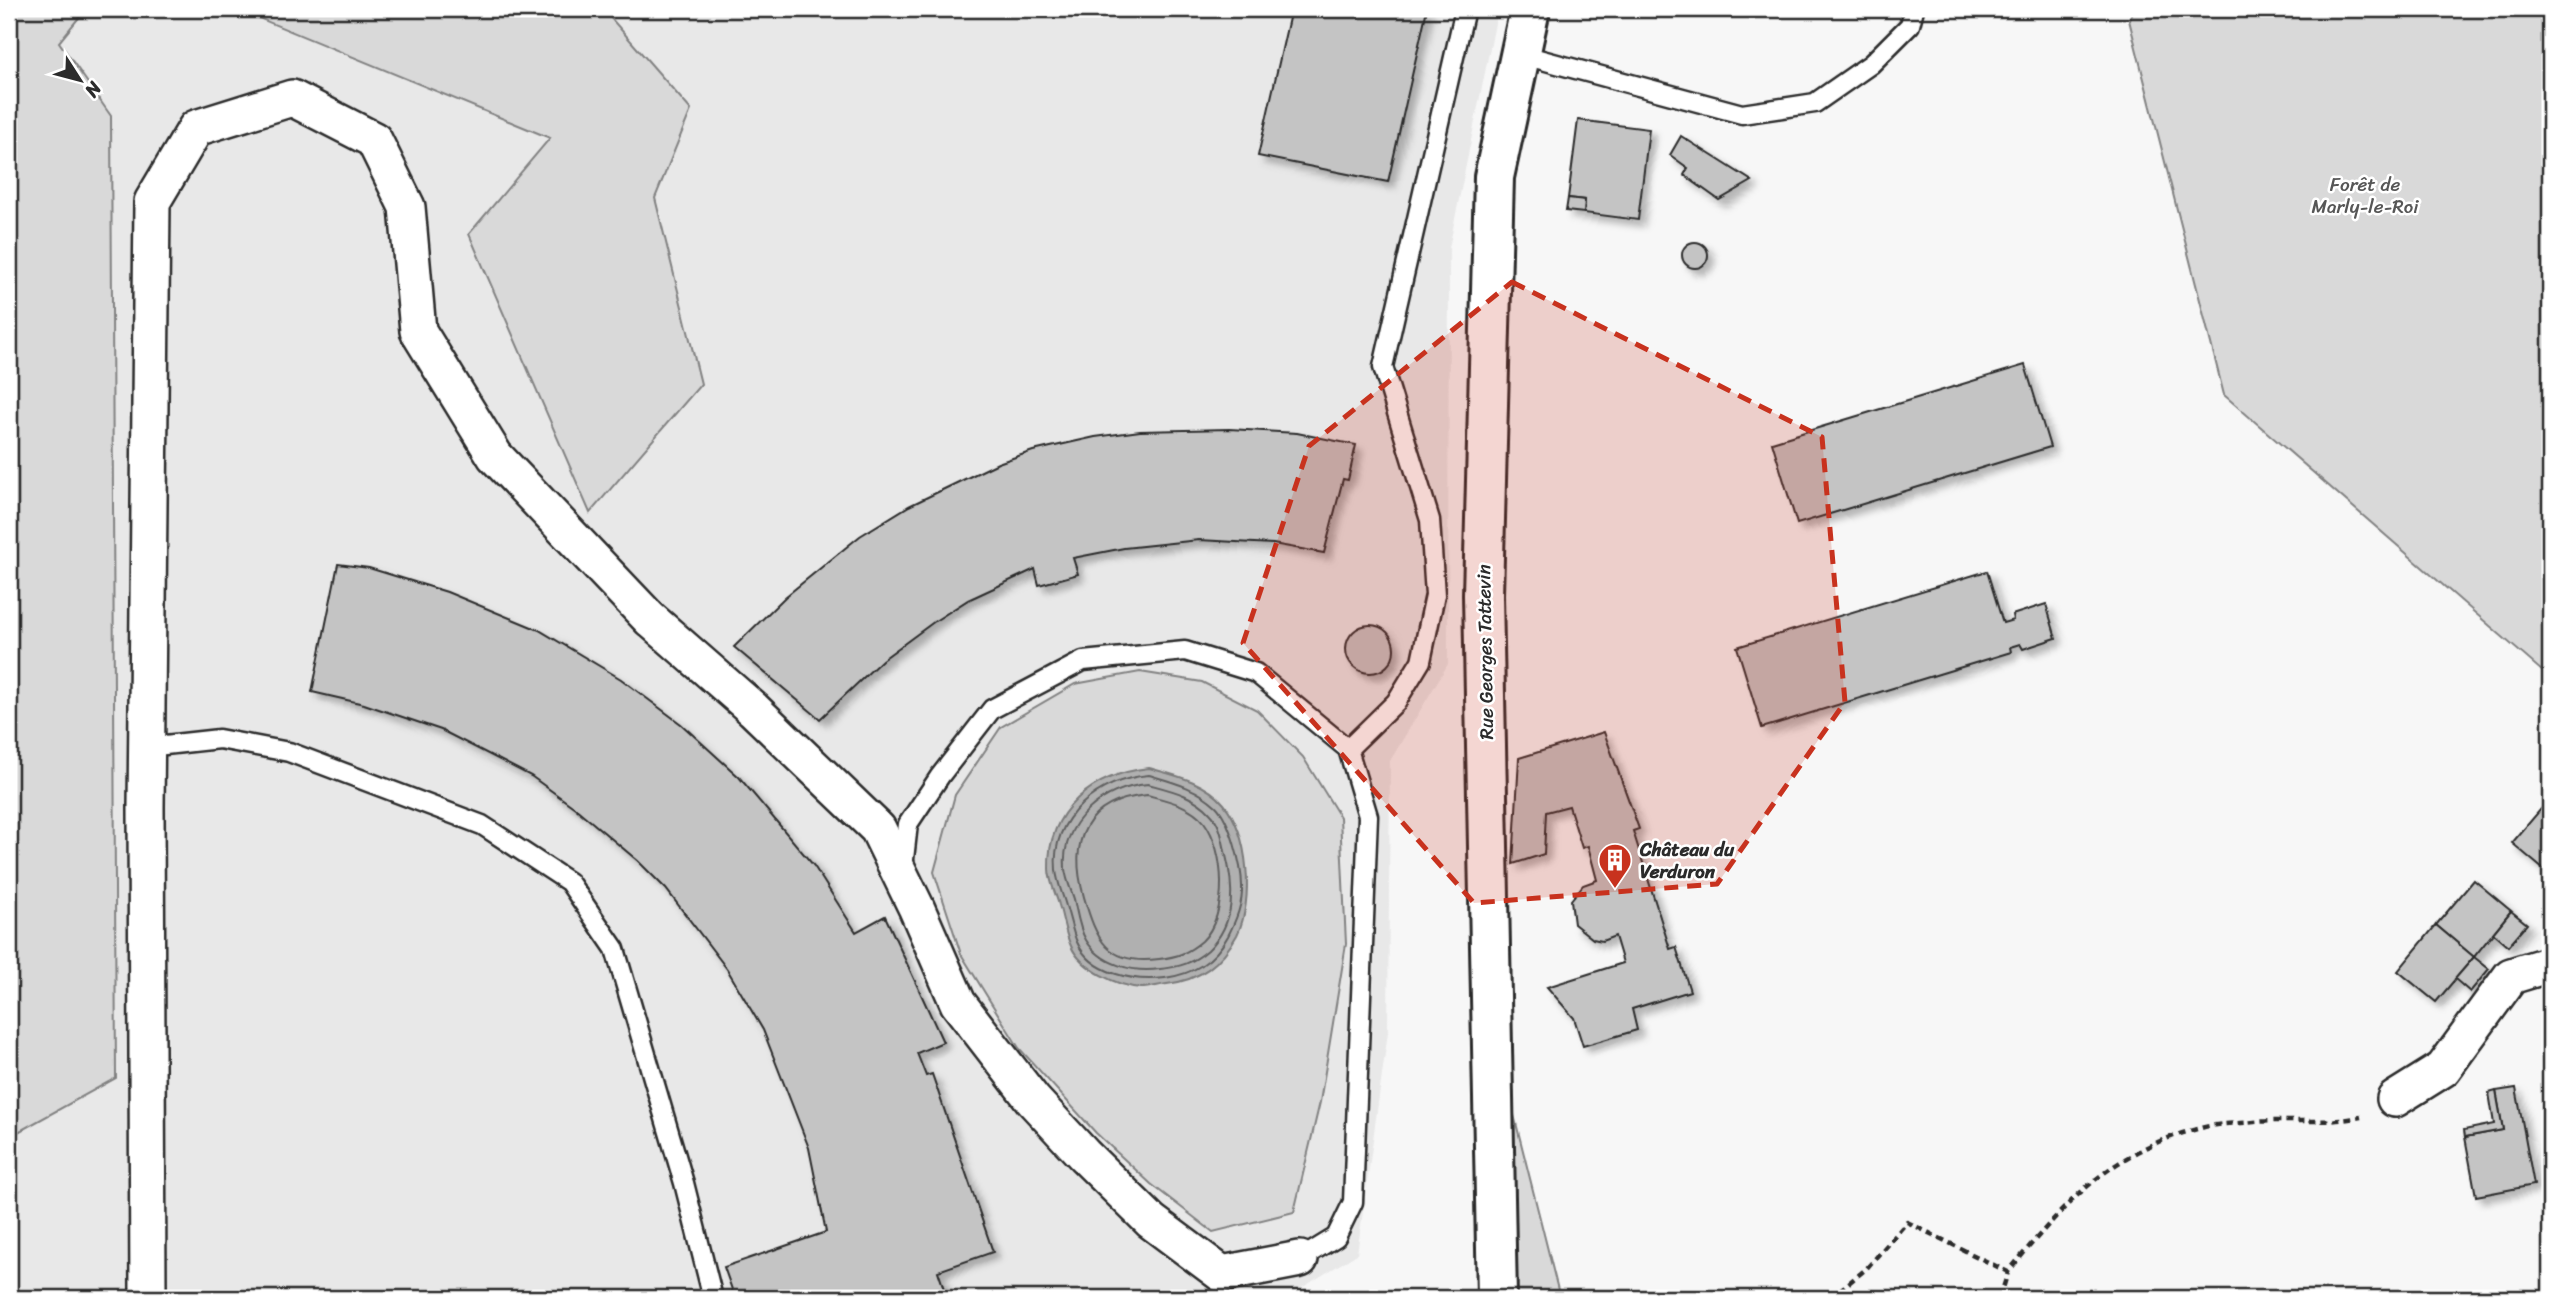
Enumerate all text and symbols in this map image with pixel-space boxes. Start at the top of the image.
north arrow [46,46,116,116]
text: N [76,74,111,105]
park label: Forêt de Marly-le-Roi [2312,168,2419,223]
street label: Rue Georges Tattevin [1467,564,1503,740]
place label: Château du Verduron [1639,833,1735,888]
building icon: Château du Verduron [1596,841,1634,890]

